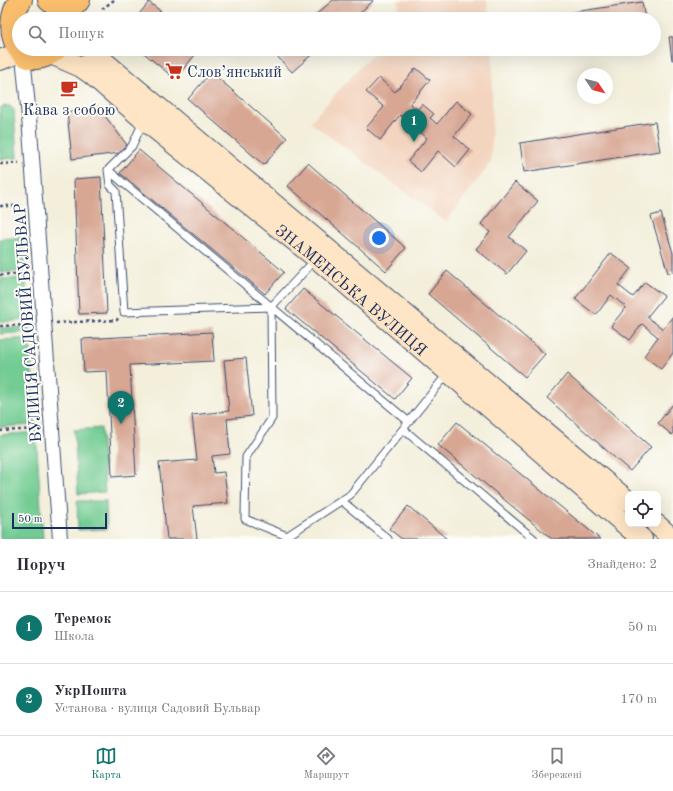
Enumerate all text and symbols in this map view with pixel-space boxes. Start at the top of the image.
search box [12,12,661,56]
icon: search [26,23,48,45]
text: Пошук [58,27,104,42]
supermarket icon: Слов’янський [164,61,184,81]
place label: Слов’янський [187,65,282,81]
north arrow [577,68,613,104]
cafe icon: Кава з собою [59,78,79,98]
place label: Кава з собою [23,103,116,119]
pin: 1 [401,109,427,142]
street label: ВУЛИЦЯ САДОВИЙ БУЛЬВАР [9,203,45,443]
street label: ЗНАМЕНСЬКА ВУЛИЦЯ [271,223,429,360]
your location [369,228,389,248]
pin: 2 [108,391,134,424]
map controls [625,491,661,527]
button: locate [625,491,661,527]
scale bar [12,511,107,530]
text: 50 m [18,514,43,525]
text: Поруч [16,557,65,574]
text: Знайдено: 2 [588,558,657,571]
text: Теремок [54,612,111,627]
text: 1 [25,621,33,634]
text: 50 m [628,621,657,634]
text: Школа [54,630,94,643]
text: УкрПошта [54,684,127,699]
text: 2 [25,693,33,706]
text: 170 m [620,693,657,706]
text: Установа · вулиця Садовий Бульвар [54,702,260,715]
tab: Карта [91,745,121,783]
tab: Маршрут [304,745,349,783]
tab: Збережені [532,745,582,783]

